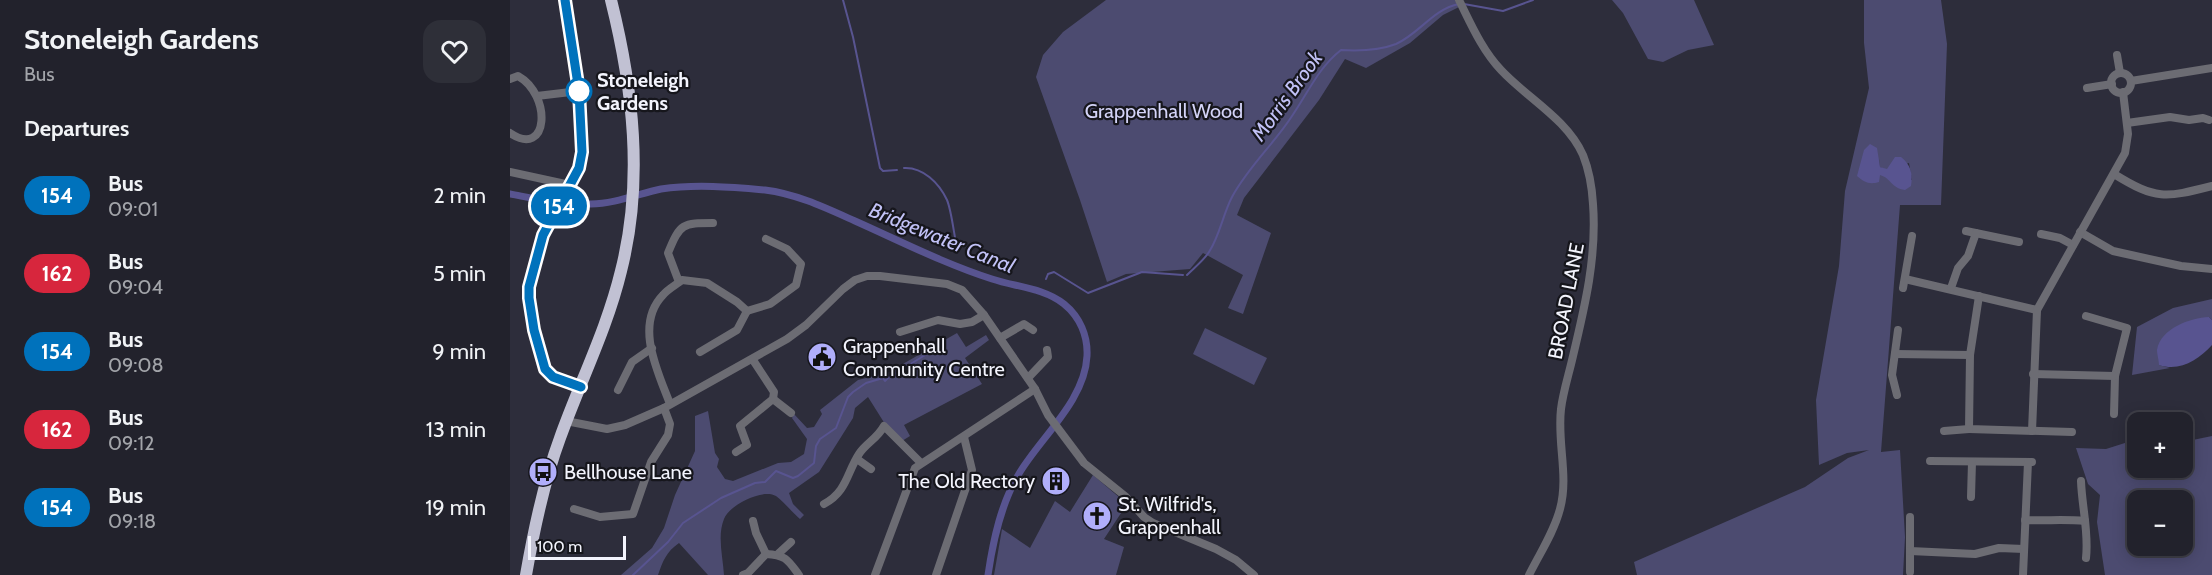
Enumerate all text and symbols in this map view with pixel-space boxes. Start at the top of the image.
button: heart [423,20,486,83]
text: Stoneleigh Gardens [24,22,259,56]
water label: Morris Brook [1245,45,1328,146]
text: Bus [24,62,55,86]
place label: Stoneleigh Gardens [597,68,689,115]
marker: Stoneleigh Gardens [566,78,592,104]
park label: Grappenhall Wood [1085,99,1243,123]
text: Departures [24,115,129,142]
text: Bus [108,170,143,197]
text: 2 min [433,182,486,209]
text: 154 [41,183,73,208]
line badge: 154 [524,186,594,226]
text: 154 [543,194,575,219]
text: 09:01 [108,197,158,221]
water label: Bridgewater Canal [866,197,1019,278]
street label: BROAD LANE [1543,241,1589,361]
text: Bus [108,248,143,275]
text: 5 min [433,260,486,287]
text: 162 [42,261,72,286]
text: 09:04 [108,275,163,299]
text: Bus [108,326,143,353]
place label: Grappenhall Community Centre [843,334,1005,381]
text: 9 min [432,338,486,365]
text: 154 [41,339,73,364]
public building icon: Grappenhall Community Centre [806,341,838,373]
text: 09:08 [108,353,164,377]
text: Bus [108,404,143,431]
map controls [2127,412,2193,556]
button: + [2127,412,2193,478]
text: 13 min [426,416,486,443]
text: 162 [42,417,72,442]
text: 09:12 [108,431,154,455]
bus stop icon: Bellhouse Lane [527,456,559,488]
place label: Bellhouse Lane [564,460,692,484]
building icon: The Old Rectory [1040,465,1072,497]
place label: The Old Rectory [898,469,1035,493]
text: Bus [108,482,143,509]
button: − [2127,490,2193,556]
place label: St. Wilfrid's, Grappenhall [1118,492,1221,539]
text: 19 min [425,494,486,521]
text: 154 [41,495,73,520]
church icon: St. Wilfrid's, Grappenhall [1081,500,1113,532]
text: 09:18 [108,509,156,533]
scale bar [528,533,626,560]
text: 100 m [537,537,582,556]

